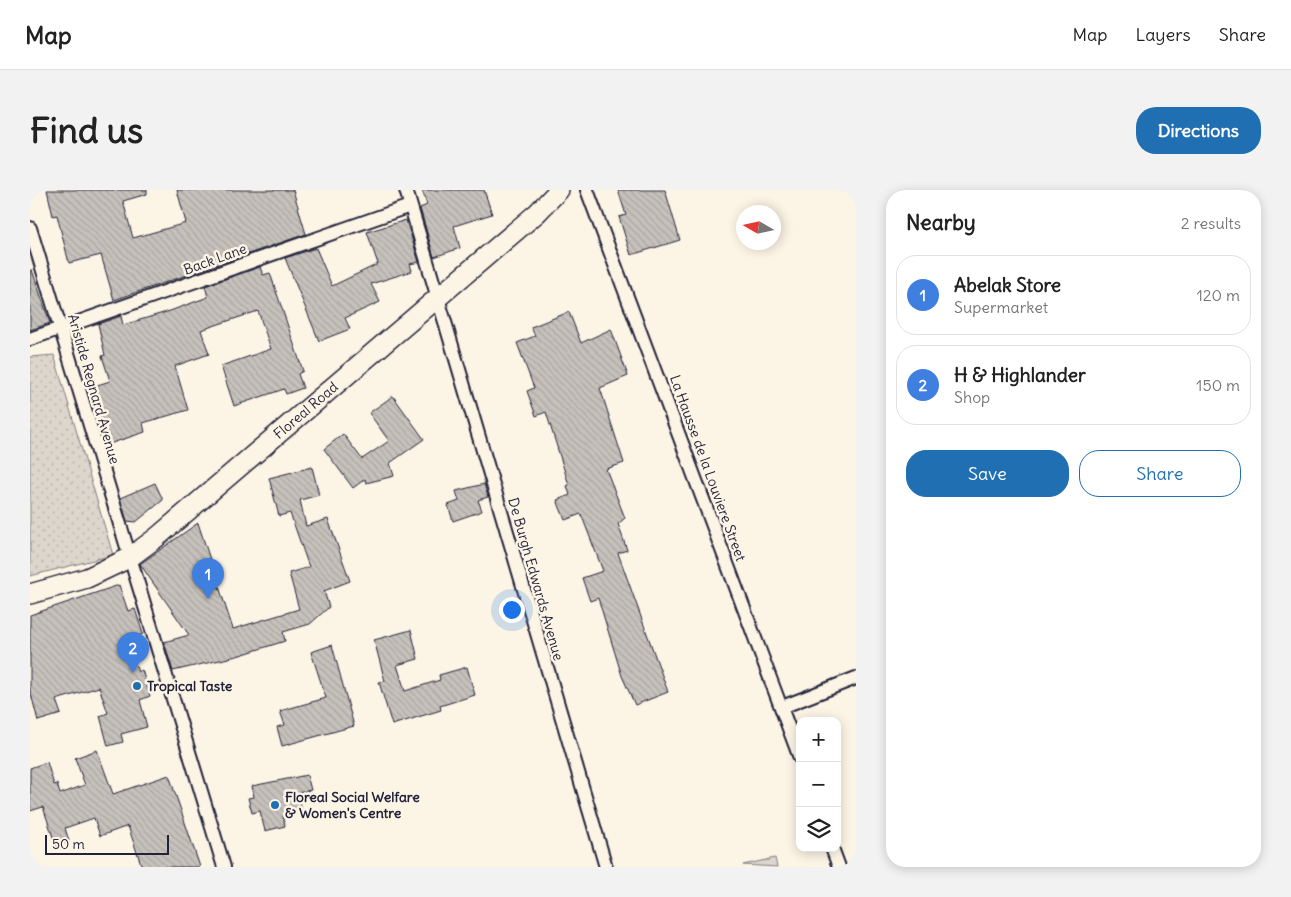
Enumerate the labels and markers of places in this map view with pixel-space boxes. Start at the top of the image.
pin: 1 [192,558,224,599]
pin: 2 [117,632,149,673]
place label: Tropical Taste [147,677,233,695]
marker: Tropical Taste [131,680,143,692]
place label: Floreal Social Welfare & Women's Centre [285,788,420,822]
marker: Floreal Social Welfare & Women's Centre [269,799,281,811]

